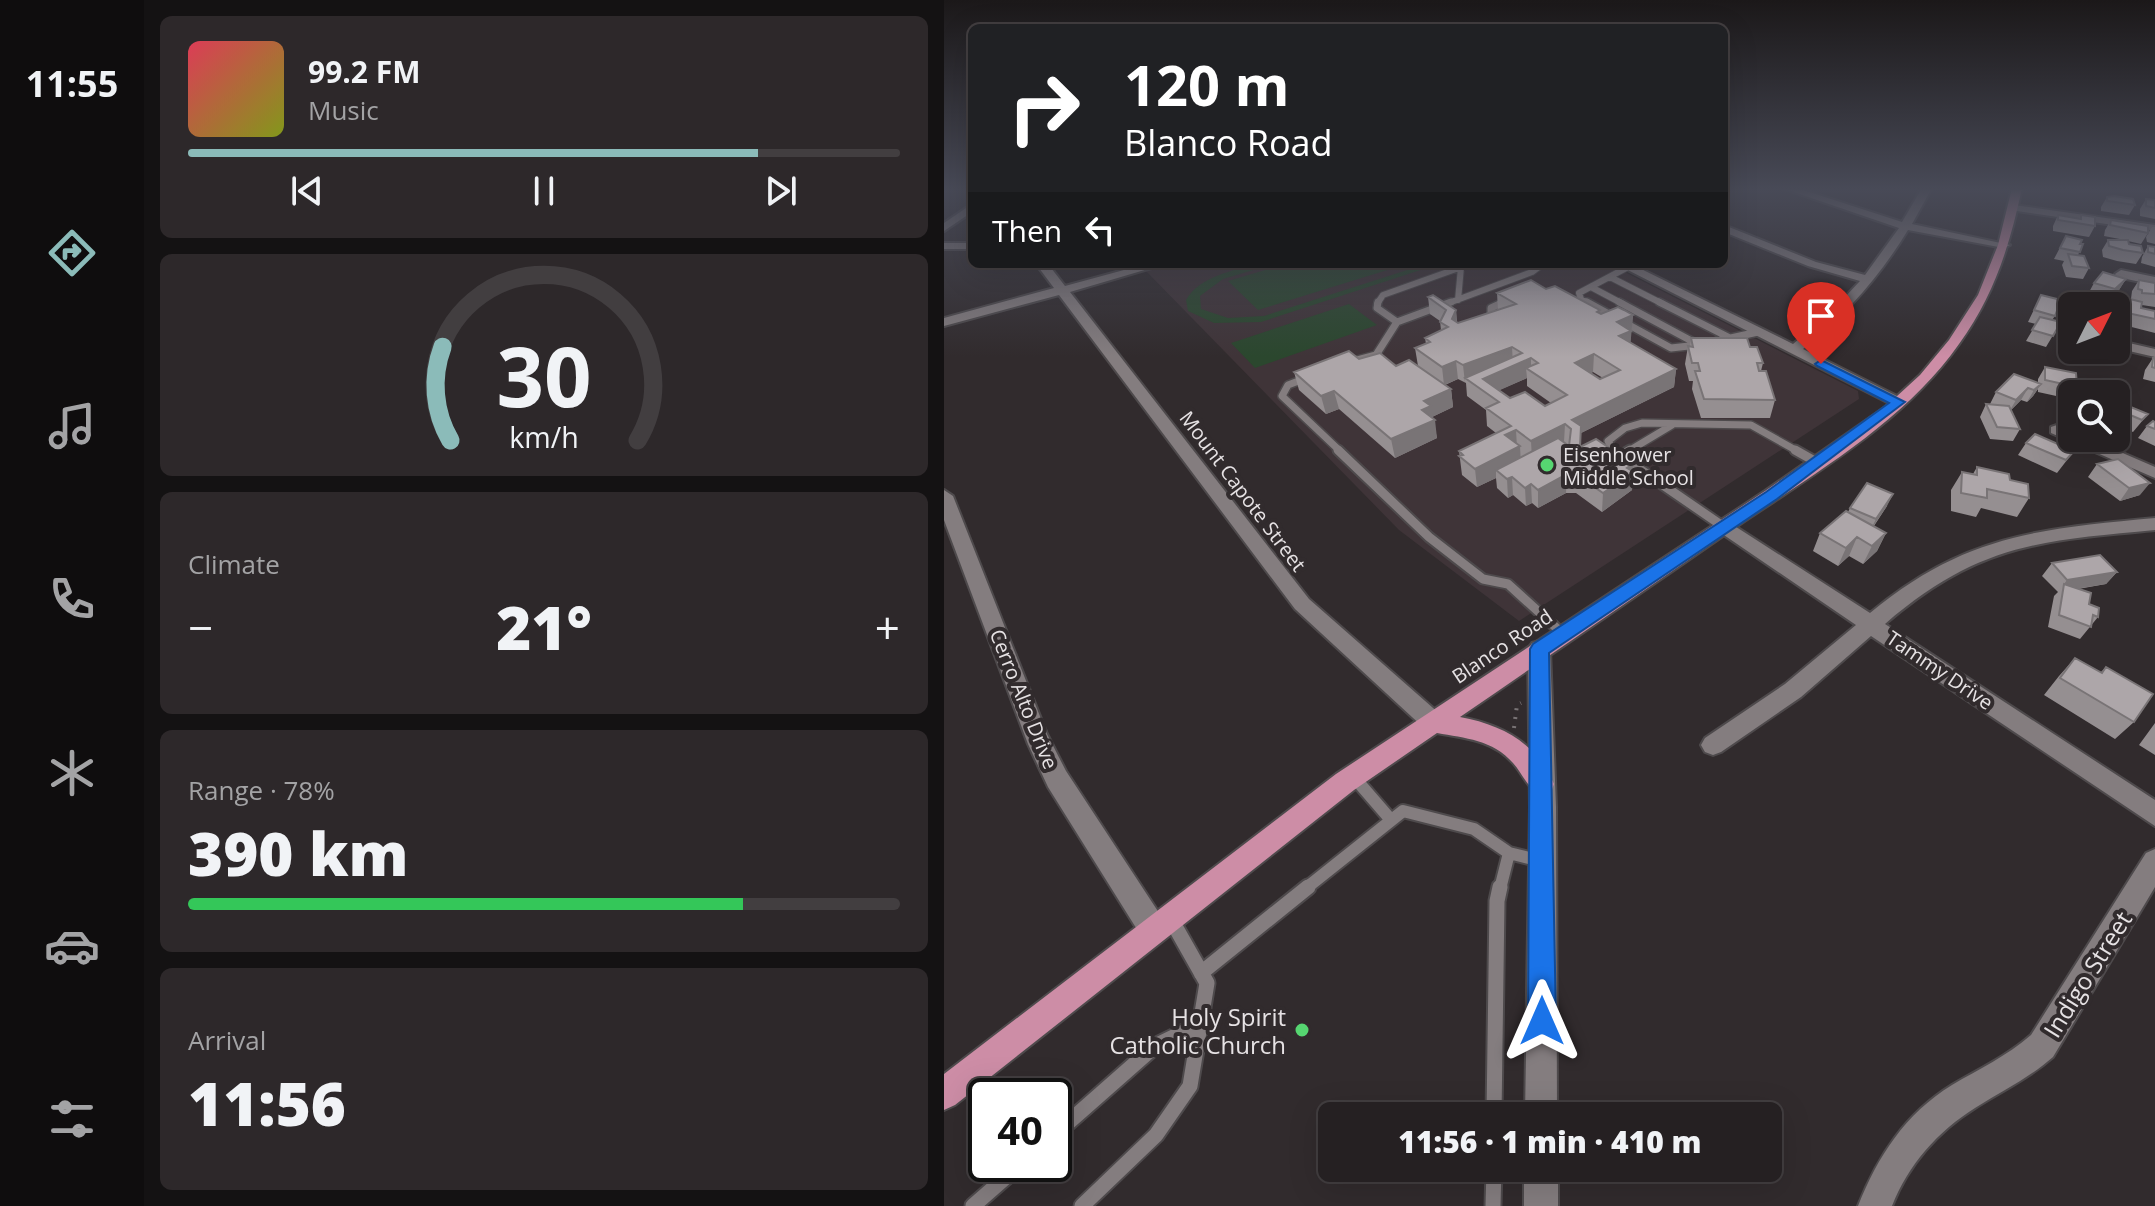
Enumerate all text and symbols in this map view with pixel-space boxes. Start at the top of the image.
text: 120 m [1124,46,1290,122]
text: 99.2 FM [308,51,421,92]
icon: right [992,56,1096,160]
text: 11:55 [26,59,118,108]
text: Music [308,92,379,128]
text: Blanco Road [1124,118,1333,167]
icon: previous [285,169,329,213]
icon: pause [522,169,566,213]
icon: next [759,169,803,213]
icon: left [1078,208,1122,252]
text: Then [992,210,1062,251]
icon: directions [44,225,100,281]
pin [1787,282,1855,364]
north arrow [2058,292,2130,364]
map controls [2058,292,2130,452]
icon: arrive [1799,294,1843,338]
text: 30 [496,318,592,431]
button: search [2058,380,2130,452]
icon: music [44,398,100,454]
street label: Mount Capote Street [1174,405,1312,577]
text: km/h [509,417,579,456]
place label: Eisenhower Middle School [1563,441,1694,491]
marker: Eisenhower Middle School [1538,456,1556,474]
text: Climate [188,546,280,582]
icon: phone [44,571,100,627]
text: 21° [496,586,592,668]
text: − [188,597,213,657]
text: + [875,597,900,657]
street label: Blanco Road [1446,602,1558,690]
street label: Tammy Drive [1881,624,1999,716]
street label: Cerro Alto Drive [984,625,1064,773]
icon: climate [44,745,100,801]
text: Range · 78% [188,772,335,808]
text: 390 km [188,812,409,894]
street label: Indigo Street [2035,905,2139,1043]
icon: car [44,918,100,974]
position arrow [1500,979,1584,1063]
place label: Holy Spirit Catholic Church [1109,1000,1286,1061]
marker: Holy Spirit Catholic Church [1293,1021,1311,1039]
text: Arrival [188,1022,266,1058]
text: 11:56 [188,1062,346,1144]
speed limit sign: 40 [968,1078,1072,1182]
icon: filters [44,1091,100,1147]
text: 11:56 · 1 min · 410 m [1398,1121,1702,1162]

